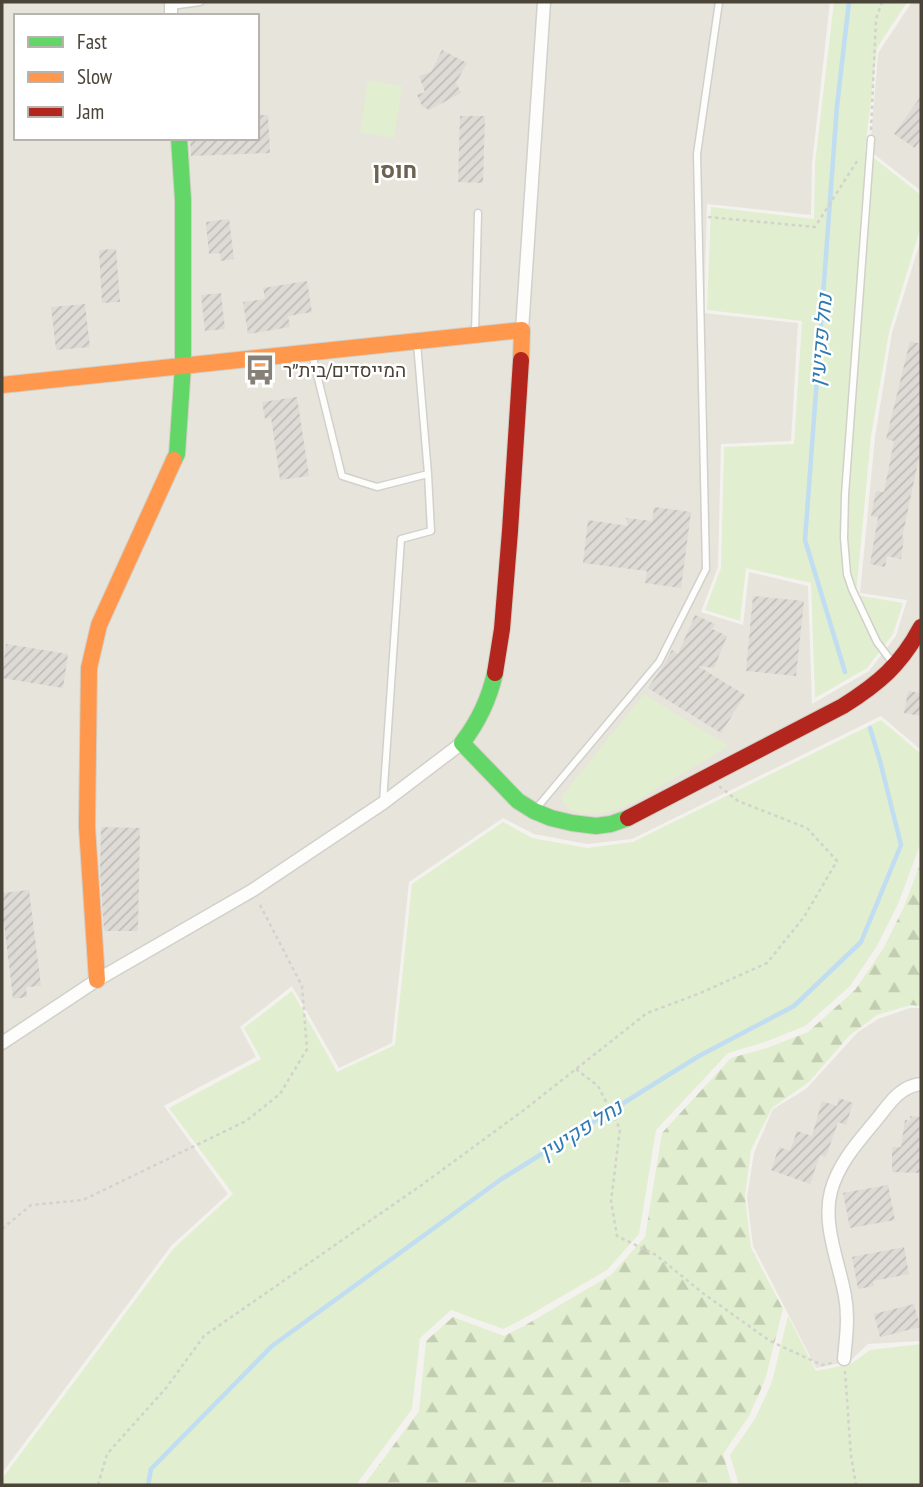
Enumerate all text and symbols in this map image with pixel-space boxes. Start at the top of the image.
legend [14,14,259,140]
text: Fast [77,28,107,55]
text: Slow [77,63,113,90]
text: Jam [76,98,104,125]
district label: חוסן [373,155,417,184]
water label: נחל פקיעין [803,291,838,387]
bus stop icon: המייסדים/בית״ר [243,353,277,387]
place label: המייסדים/בית״ר [283,358,406,382]
water label: נחל פקיעין [534,1093,628,1166]

